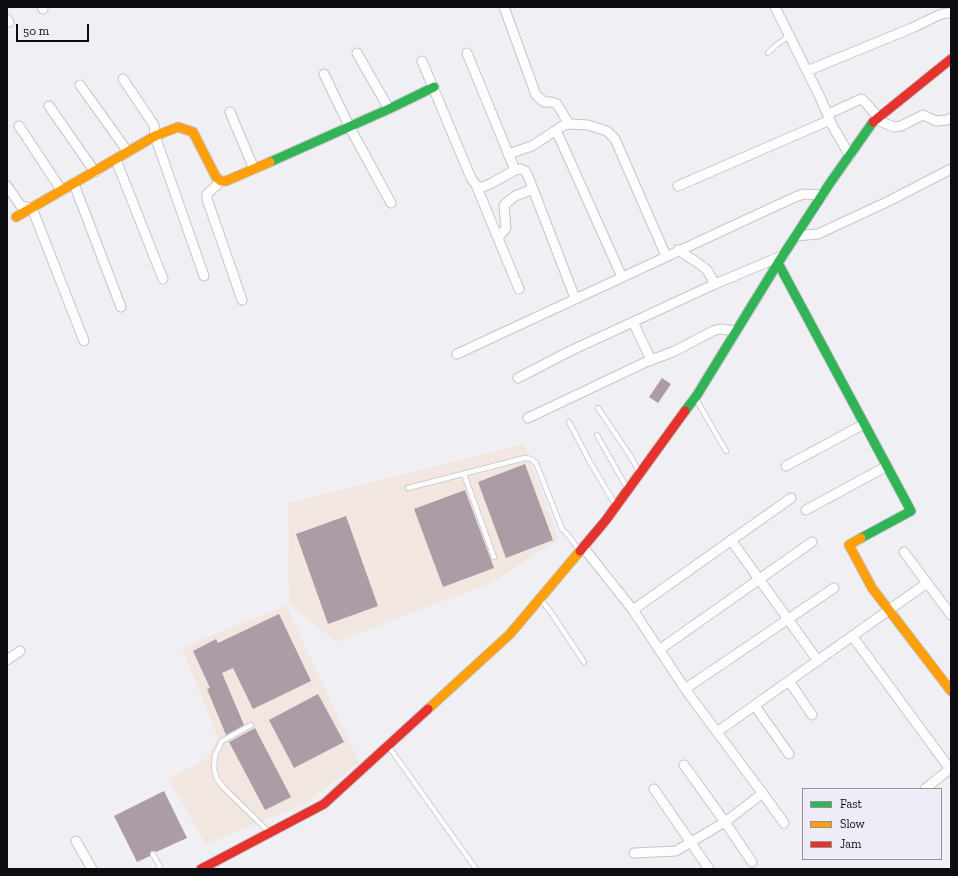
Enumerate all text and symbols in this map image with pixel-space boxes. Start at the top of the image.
scale bar [18,16,91,42]
text: 50 m [23,24,49,38]
legend [802,788,942,860]
text: Fast [840,797,862,811]
text: Slow [840,817,865,831]
text: Jam [840,837,861,851]

